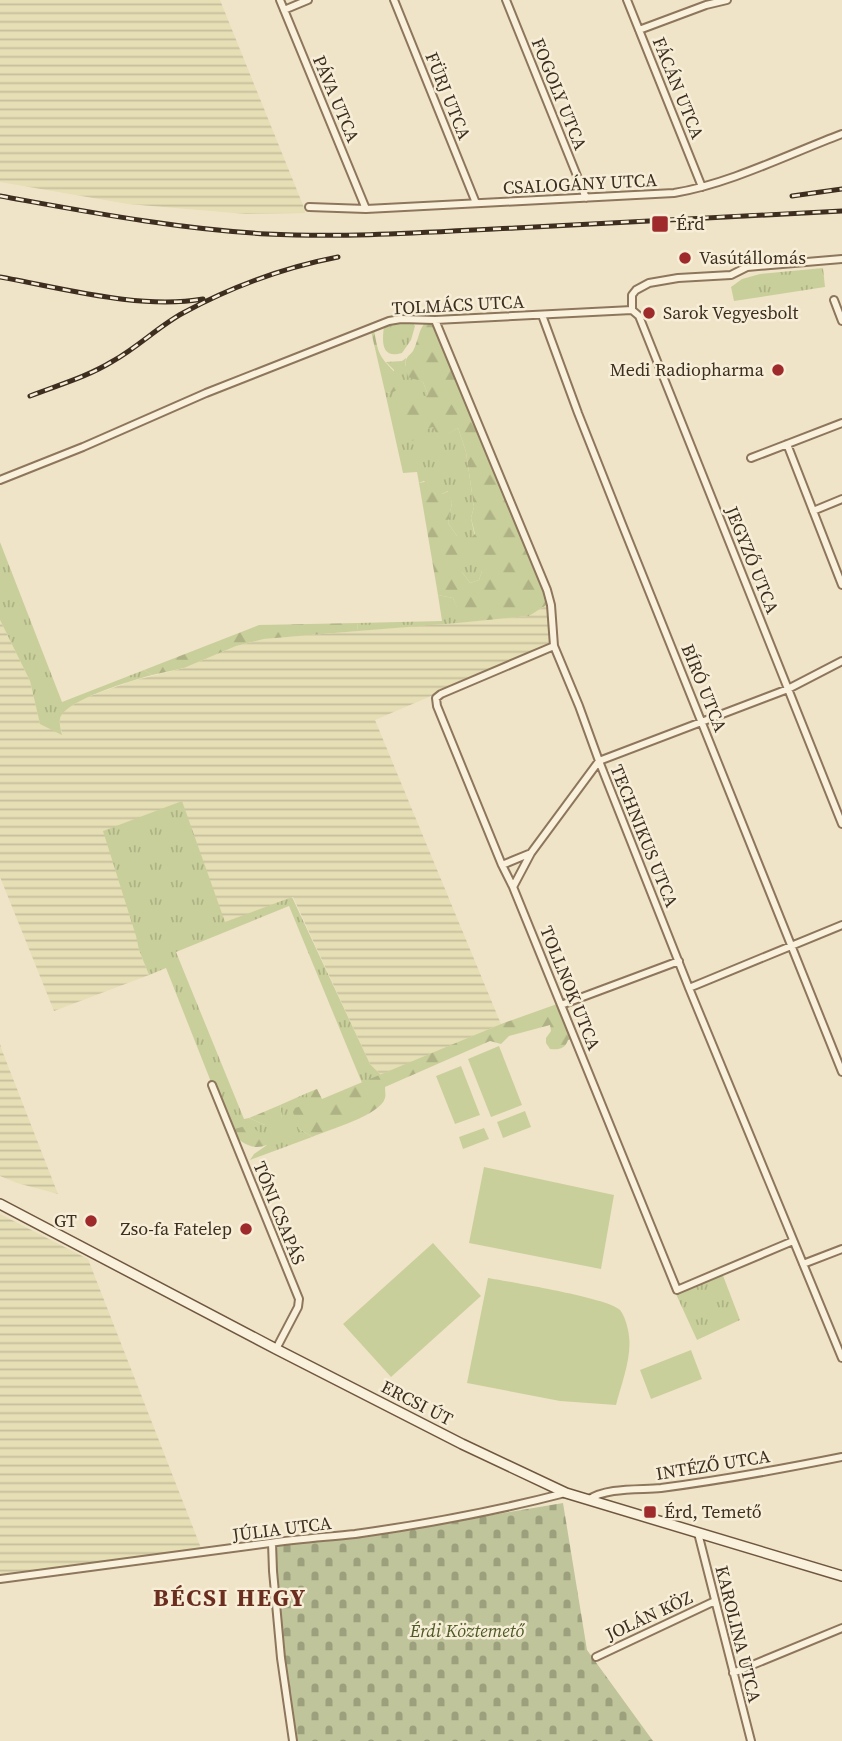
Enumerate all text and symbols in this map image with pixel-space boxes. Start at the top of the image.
street label: FÁCÁN UTCA [647,33,710,143]
street label: FOGOLY UTCA [526,34,593,154]
street label: FÜRJ UTCA [420,48,477,143]
street label: PÁVA UTCA [307,51,366,146]
street label: CSALOGÁNY UTCA [502,167,658,200]
place label: Érd [676,211,705,236]
marker: Érd [650,214,670,234]
place label: Vasútállomás [699,245,806,270]
marker: Vasútállomás [677,250,693,266]
street label: TOLMÁCS UTCA [391,289,525,320]
place label: Sarok Vegyesbolt [663,300,799,325]
marker: Sarok Vegyesbolt [641,305,657,321]
place label: Medi Radiopharma [610,357,765,382]
marker: Medi Radiopharma [770,362,786,378]
street label: JEGYZŐ UTCA [719,501,785,617]
street label: BÍRÓ UTCA [675,640,733,736]
street label: TECHNIKUS UTCA [604,761,685,911]
street label: TOLLNOK UTCA [534,922,607,1054]
street label: TÓNI CSAPÁS [247,1157,312,1268]
place label: GT [54,1208,77,1233]
marker: GT [83,1213,99,1229]
place label: Zso-fa Fatelep [120,1216,232,1241]
marker: Zso-fa Fatelep [238,1221,254,1237]
street label: ERCSI ÚT [377,1374,457,1431]
street label: INTÉZŐ UTCA [654,1443,772,1486]
place label: Érd, Temető [664,1499,762,1524]
marker: Érd, Temető [642,1504,658,1520]
street label: JÚLIA UTCA [230,1510,333,1547]
street label: KAROLINA UTCA [709,1563,768,1705]
district label: BÉCSI HEGY [153,1581,307,1614]
street label: JOLÁN KÖZ [601,1585,696,1647]
park label: Érdi Köztemető [409,1618,525,1643]

